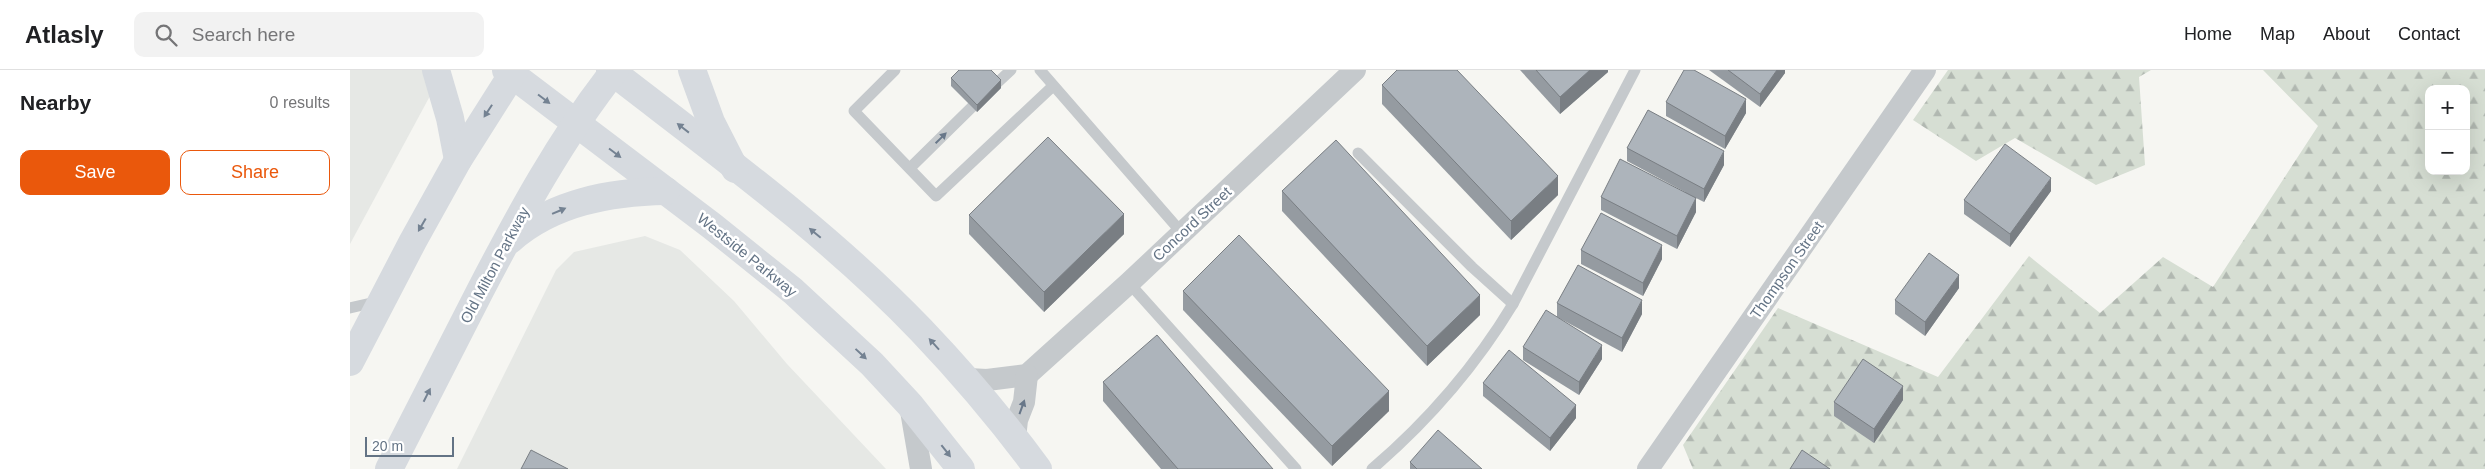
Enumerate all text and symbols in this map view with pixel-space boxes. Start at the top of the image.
search box [134,12,484,57]
text: Atlasly [25,21,104,48]
icon: search [152,21,180,49]
text: Search here [192,24,295,45]
text: Home [2184,24,2232,44]
text: Map [2260,24,2295,44]
text: About [2323,24,2370,44]
text: Contact [2398,24,2460,44]
map controls [2425,85,2470,175]
button: + [2425,85,2470,130]
text: Nearby [20,91,91,114]
one-way arrow [537,93,550,104]
text: 0 results [270,94,330,111]
one-way arrow [484,104,493,117]
one-way arrow [677,122,690,133]
button: − [2425,130,2470,175]
one-way arrow [935,132,947,144]
one-way arrow [608,147,621,158]
button: Save [20,150,170,195]
button: Share [180,150,330,195]
street label: Concord Street [1149,182,1235,264]
street label: Old Milton Parkway [457,203,533,326]
one-way arrow [552,206,566,214]
street label: Westside Parkway [694,209,801,300]
street label: Thompson Street [1747,217,1827,322]
one-way arrow [417,218,426,232]
one-way arrow [810,227,822,239]
one-way arrow [928,338,940,350]
one-way arrow [855,348,867,360]
one-way arrow [423,388,431,402]
one-way arrow [1018,399,1026,414]
scale bar [365,434,454,457]
text: 20 m [372,438,403,454]
one-way arrow [941,444,952,457]

